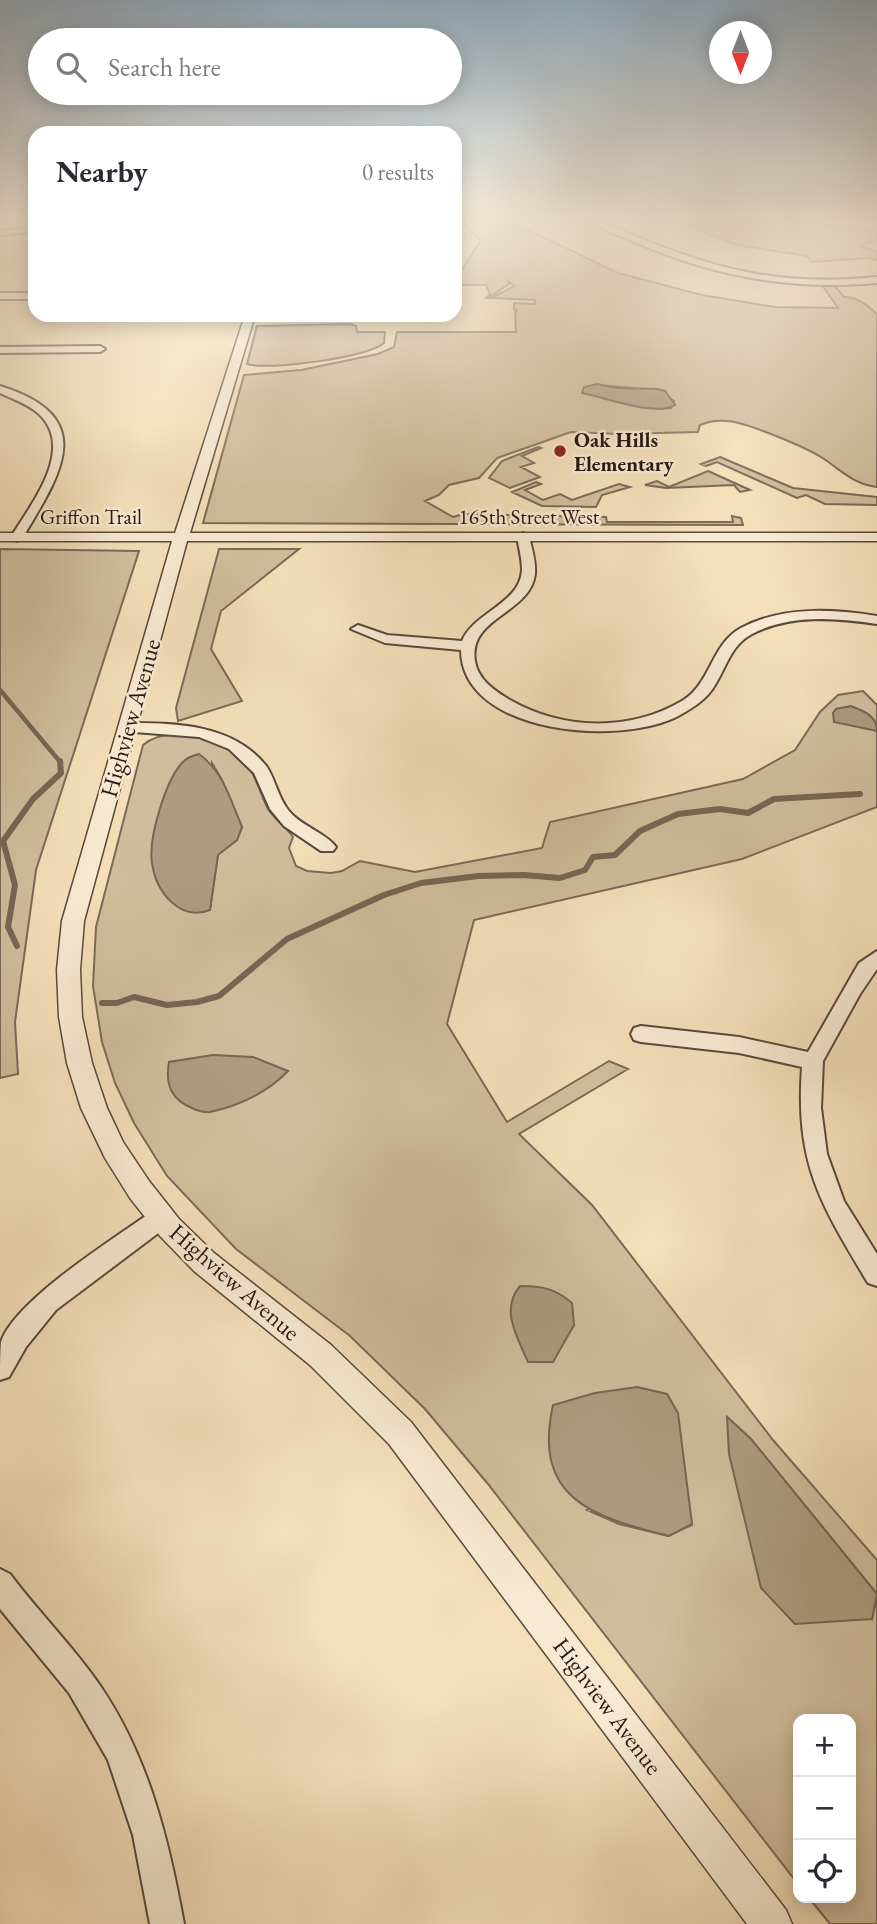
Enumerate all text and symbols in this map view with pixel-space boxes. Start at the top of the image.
north arrow [709,21,772,84]
search box [28,28,462,105]
icon: search [52,48,90,86]
text: Search here [108,50,221,84]
text: Nearby [56,152,148,191]
text: 0 results [362,157,434,187]
place label: Oak Hills Elementary [574,426,674,477]
marker: Oak Hills Elementary [552,443,568,459]
street label: Griffon Trail [40,503,142,530]
street label: 165th Street West [459,503,600,530]
street label: Highview Avenue [93,635,167,801]
street label: Highview Avenue [163,1217,307,1347]
street label: Highview Avenue [546,1631,670,1781]
map controls [793,1714,856,1903]
button: + [793,1714,856,1777]
button: − [793,1777,856,1840]
button: locate [793,1840,856,1903]

